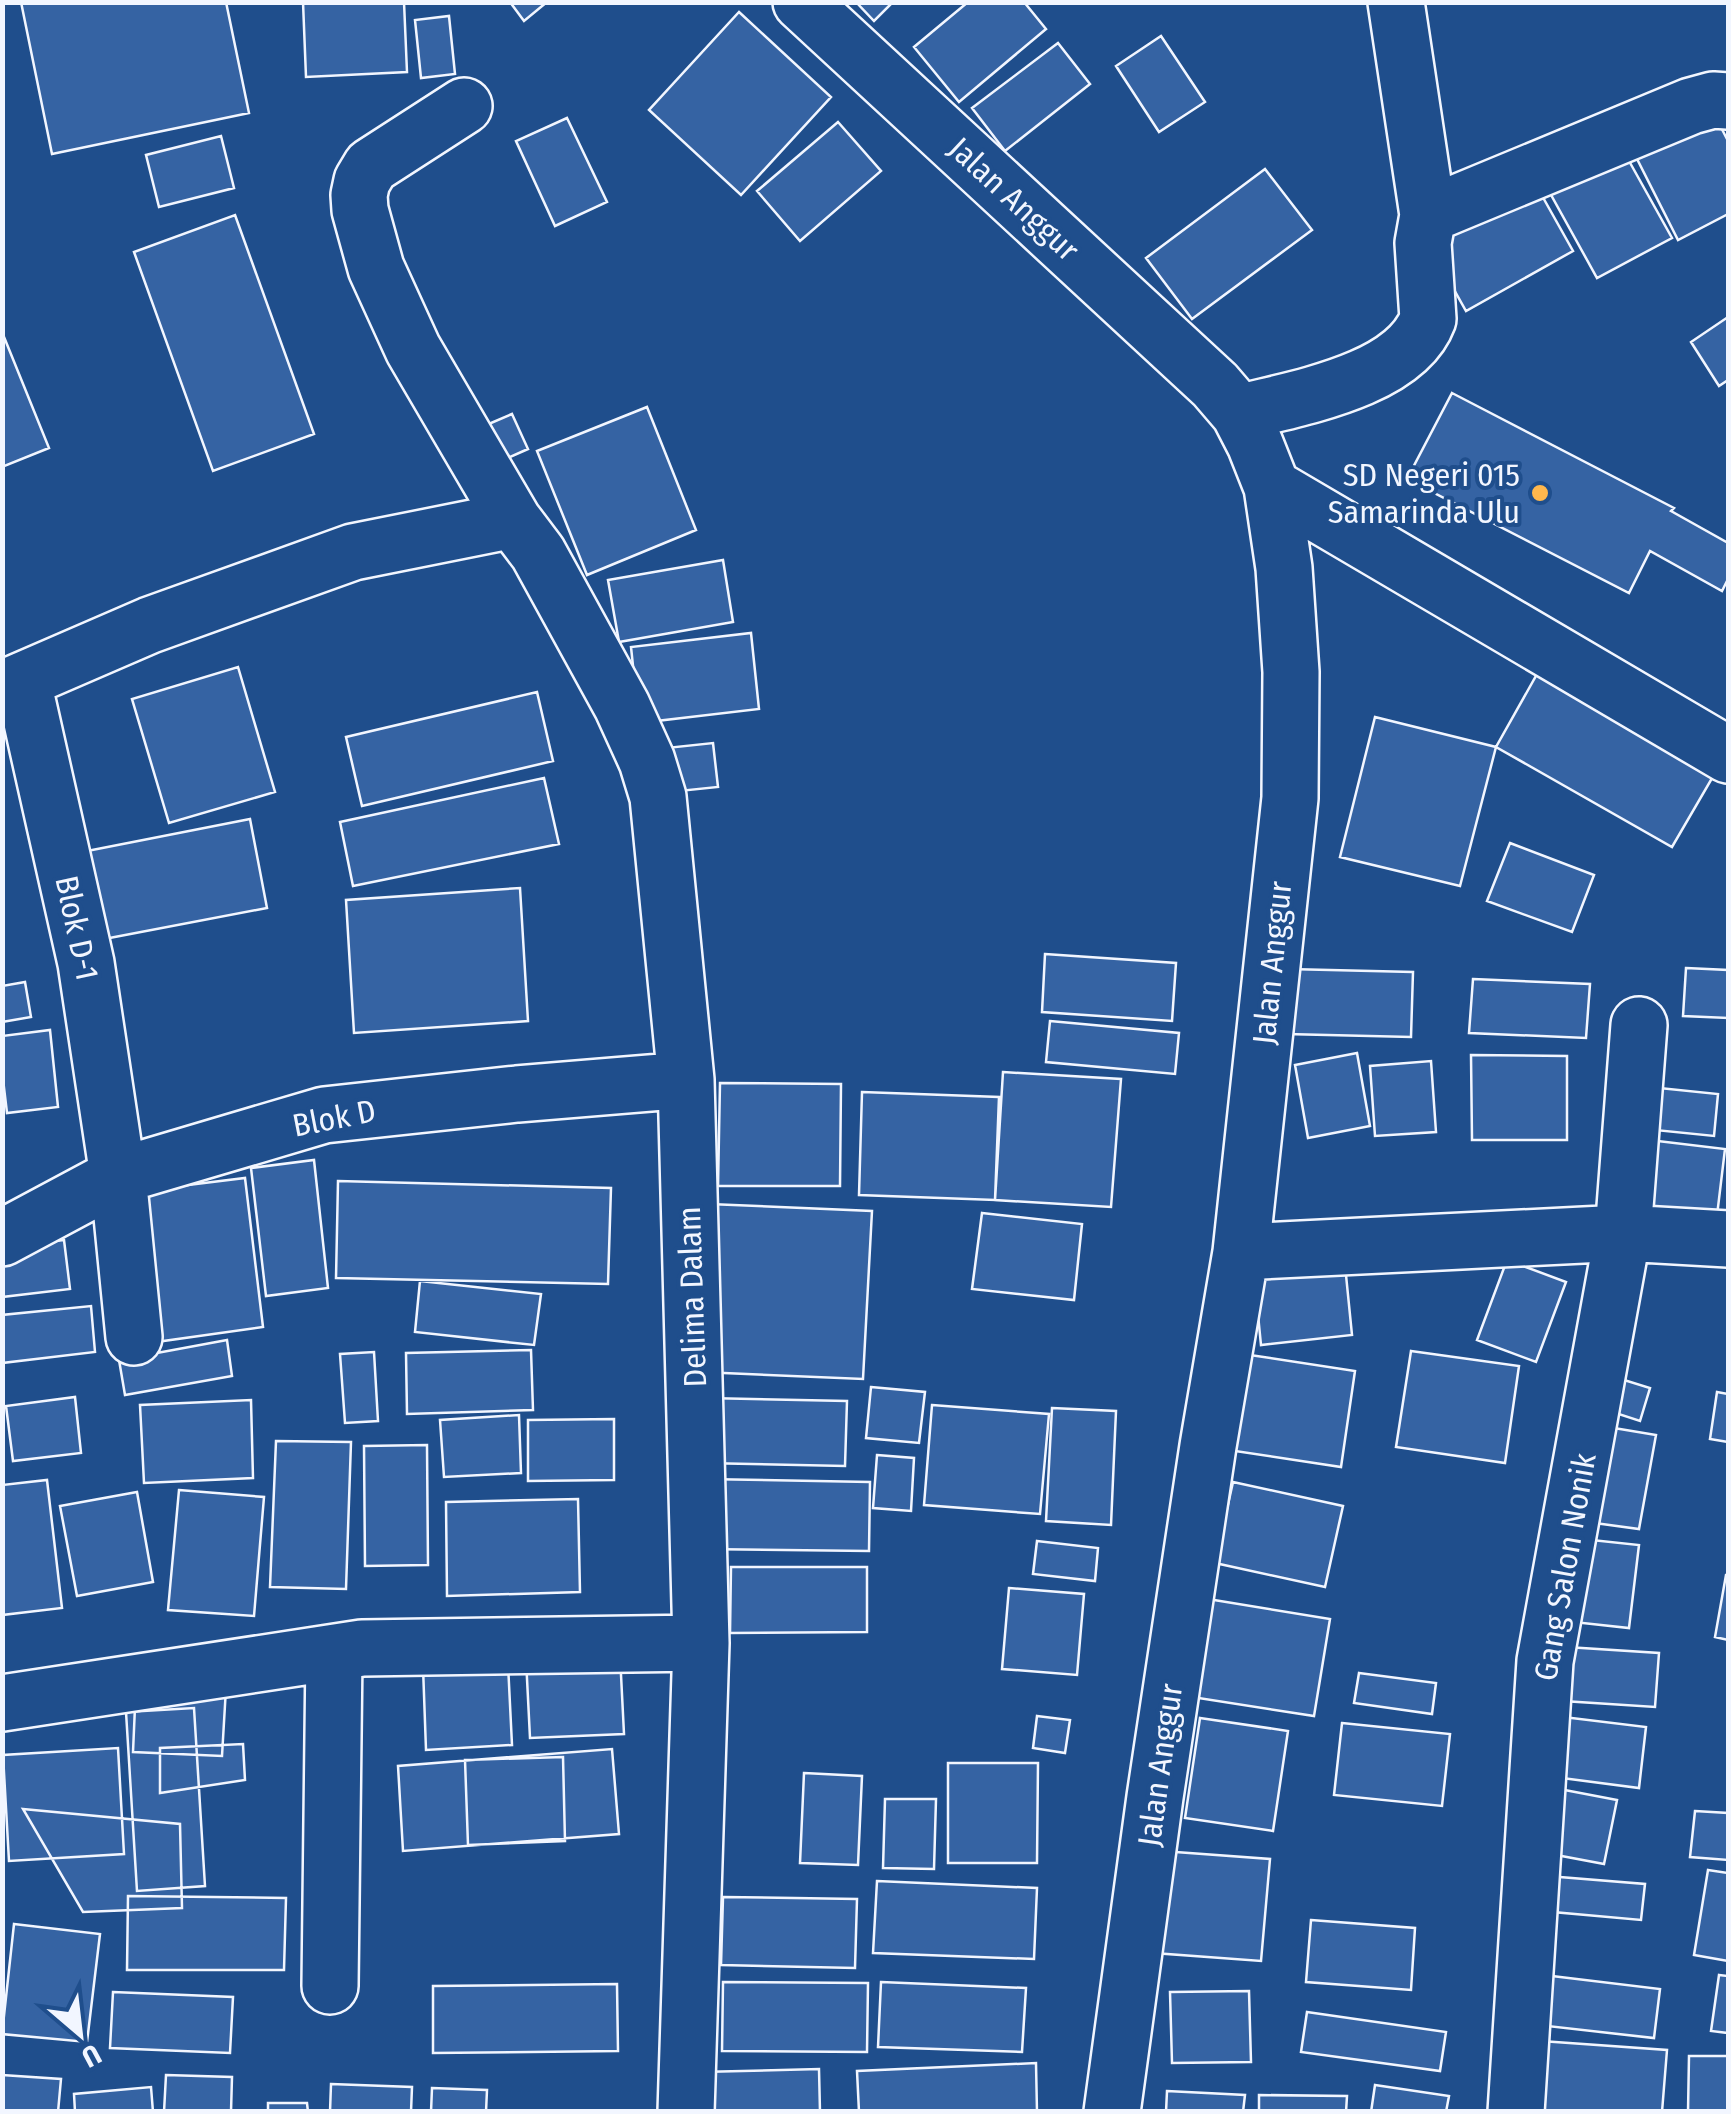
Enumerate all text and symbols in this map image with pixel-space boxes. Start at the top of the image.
street label: Jalan Anggur [941,129,1087,269]
place label: SD Negeri 015 Samarinda Ulu [1328,456,1520,531]
marker: SD Negeri 015 Samarinda Ulu [1529,482,1551,504]
street label: Blok D-1 [47,872,107,984]
street label: Jalan Anggur [1245,880,1299,1046]
street label: Blok D [289,1091,379,1145]
street label: Delima Dalam [670,1206,714,1388]
street label: Gang Salon Nonik [1526,1450,1604,1684]
street label: Jalan Anggur [1130,1681,1190,1849]
north arrow [30,1984,130,2084]
text: U [76,2037,107,2074]

